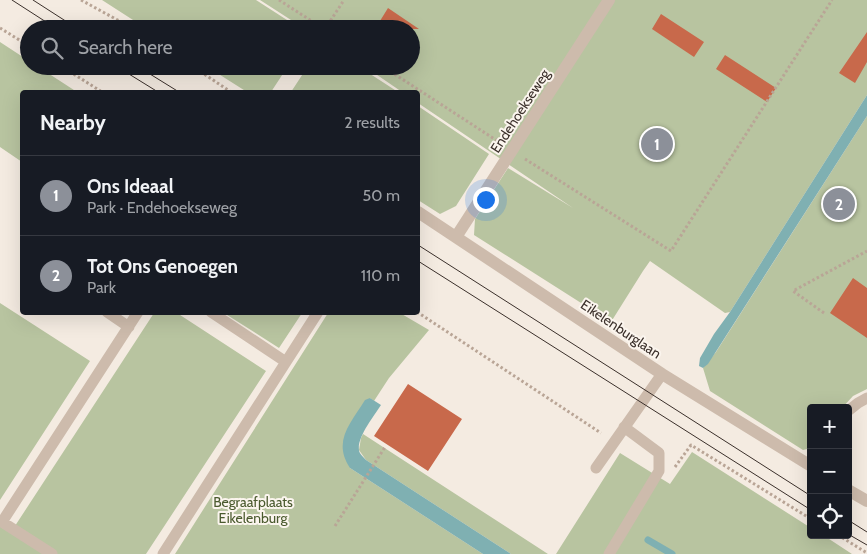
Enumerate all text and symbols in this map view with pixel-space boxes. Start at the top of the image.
search box [20,20,420,75]
icon: search [38,34,66,62]
text: Search here [78,36,172,59]
street label: Endehoekseweg [486,65,554,156]
text: Nearby [40,110,106,135]
text: 2 results [344,113,400,132]
pin: 1 [641,125,673,163]
text: Ons Ideaal [87,175,174,198]
pin: 2 [823,185,855,223]
text: 1 [53,186,59,205]
text: 50 m [363,186,400,205]
your location [473,187,499,213]
text: Park · Endehoekseweg [87,198,237,217]
text: Tot Ons Genoegen [87,255,238,278]
text: 2 [52,266,60,285]
text: 110 m [361,266,400,285]
text: Park [87,278,116,297]
street label: Eikelenburglaan [577,295,665,363]
map controls [807,404,852,539]
button: + [807,404,852,449]
button: − [807,449,852,494]
park label: Begraafplaats Eikelenburg [213,493,293,527]
button: locate [807,494,852,539]

